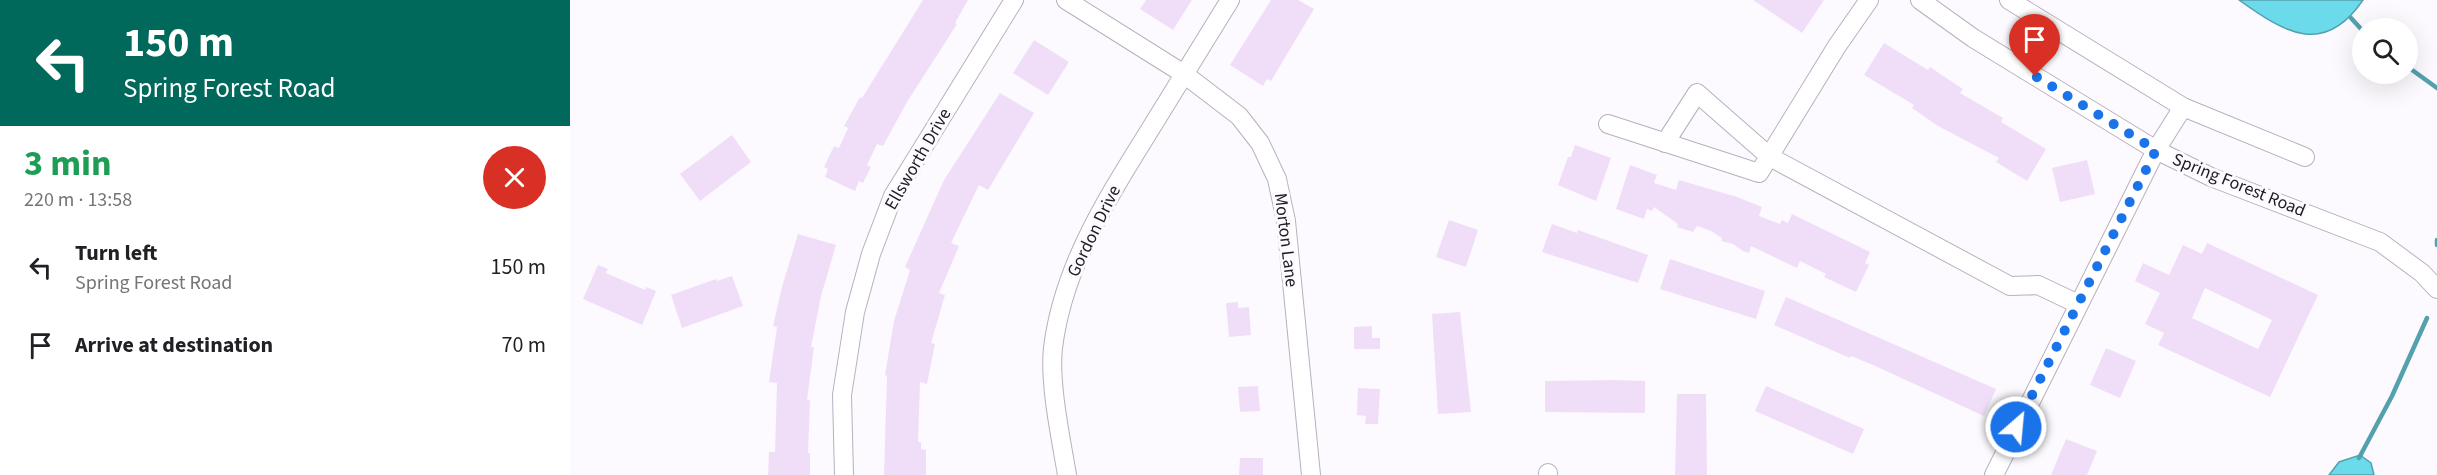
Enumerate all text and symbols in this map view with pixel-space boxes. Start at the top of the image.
text: 150 m [123,13,234,73]
pin [2009,14,2060,76]
map controls [2352,18,2418,84]
button: search [2352,18,2418,84]
icon: arrive [2018,23,2051,56]
icon: left [24,24,102,102]
text: Spring Forest Road [123,69,336,108]
street label: Ellsworth Drive [879,104,957,214]
text: 3 min [24,138,112,189]
button: close [483,146,546,209]
street label: Spring Forest Road [2169,147,2309,223]
street label: Gordon Drive [1061,181,1127,281]
text: 220 m · 13:58 [24,186,132,214]
street label: Morton Lane [1268,191,1304,289]
text: Turn left [75,237,157,269]
icon: left [24,251,57,284]
text: 150 m [491,251,546,283]
text: Spring Forest Road [75,269,232,297]
icon: arrive [24,329,57,362]
text: Arrive at destination [75,329,273,361]
text: 70 m [501,329,546,361]
position arrow [1984,395,2048,459]

